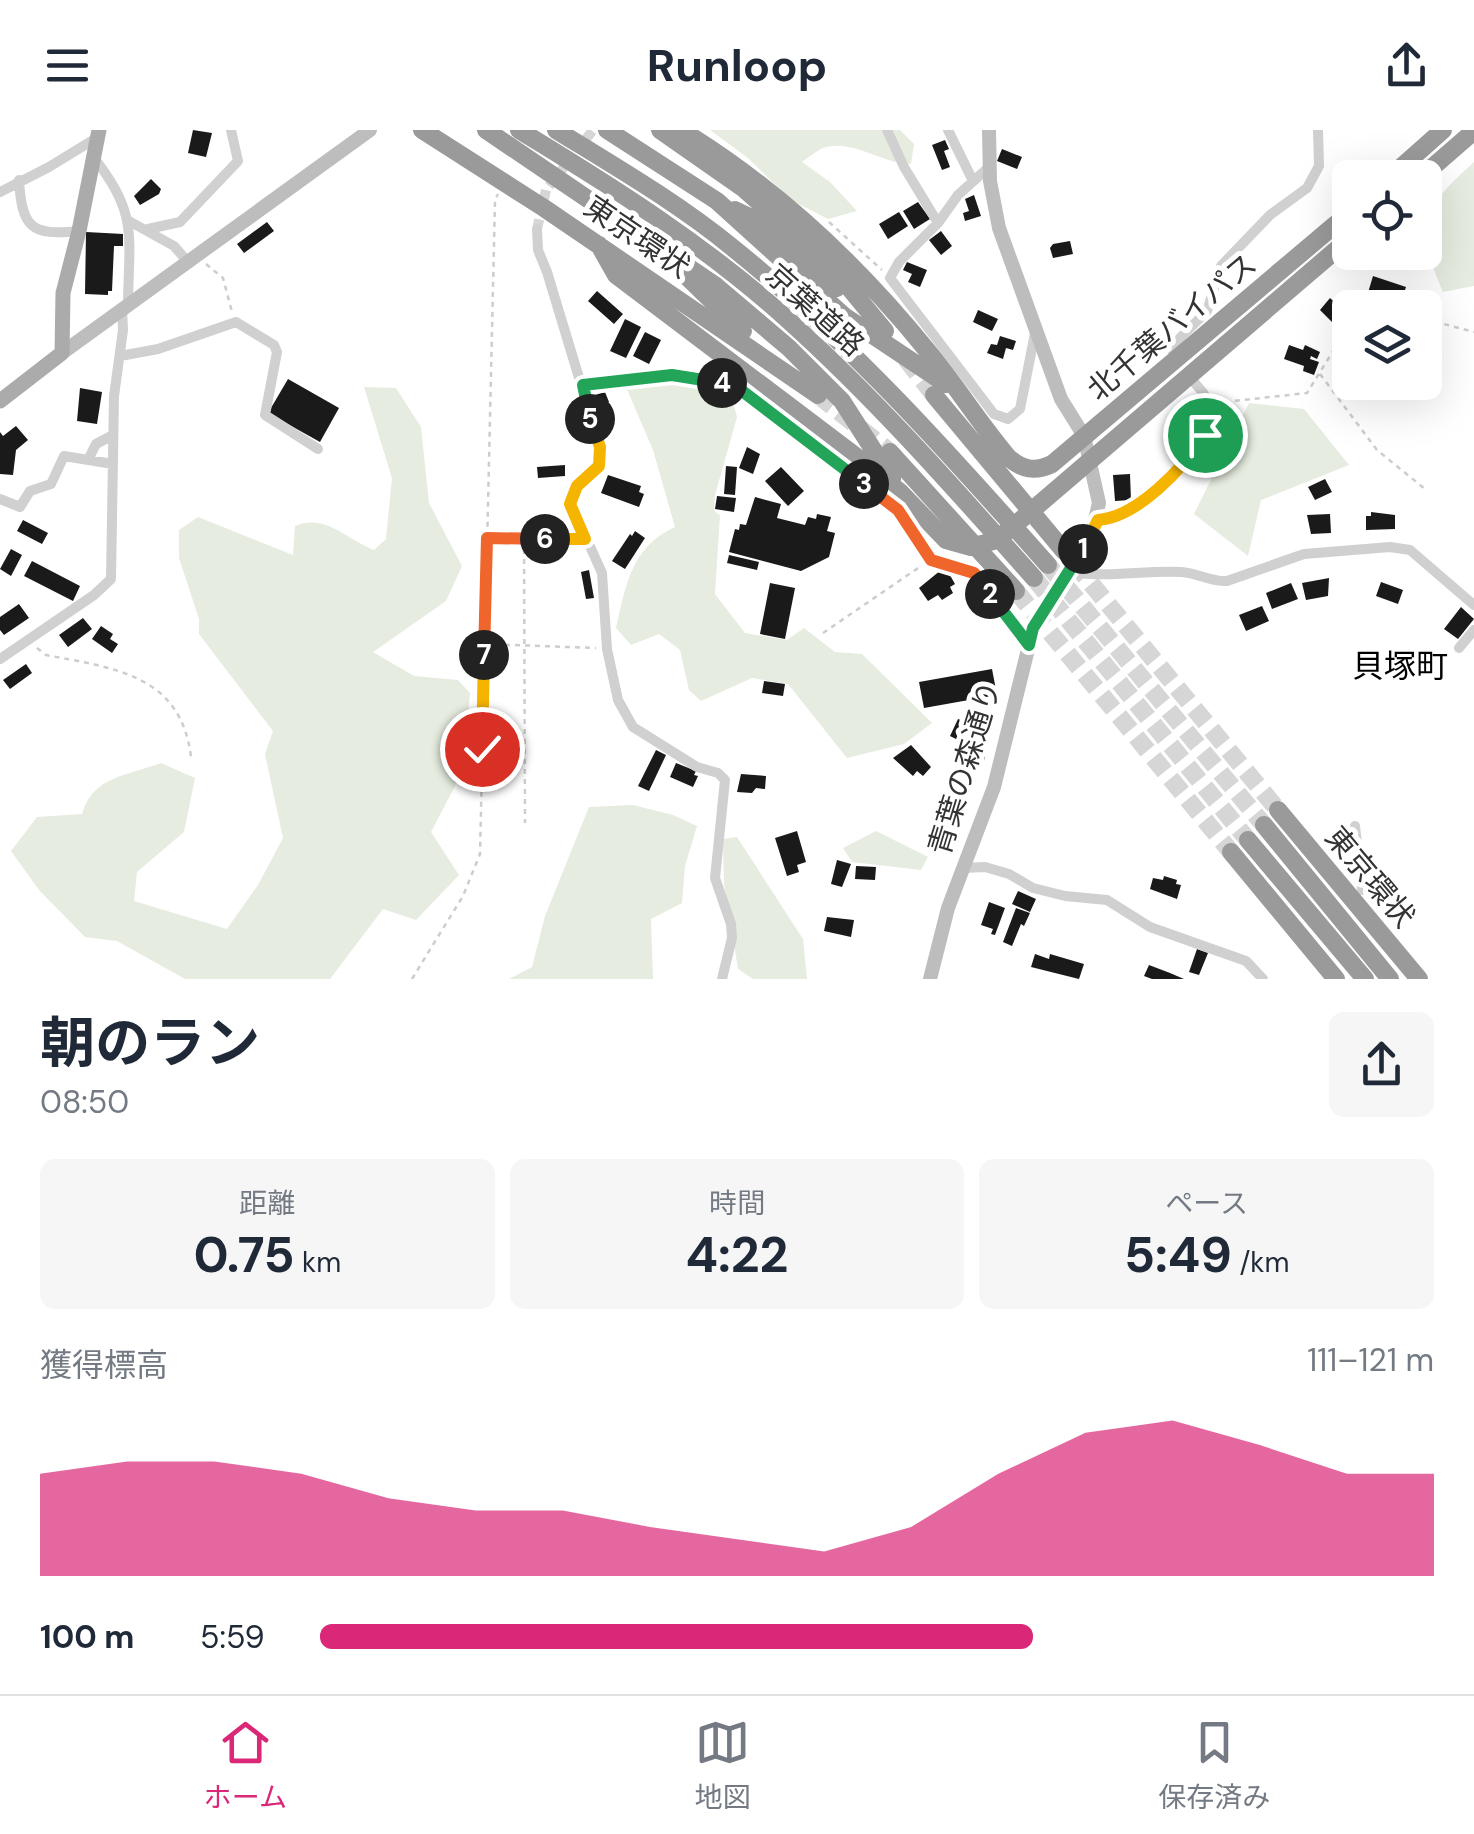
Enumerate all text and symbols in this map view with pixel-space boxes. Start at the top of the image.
text: Runloop [647,36,827,95]
icon: menu [40,38,95,93]
icon: share [1379,38,1434,93]
map controls [1332,160,1442,400]
button: locate [1332,160,1442,270]
street label: 東京環状 [577,187,698,286]
street label: 北千葉バイパス [1079,244,1264,409]
street label: 京葉道路 [758,255,873,364]
button: layers [1332,290,1442,400]
pin: 4 [697,358,747,408]
text: 4 [713,364,731,401]
pin [1163,393,1248,478]
pin: 5 [565,394,615,444]
text: 5 [581,400,599,437]
icon: arrive [1178,408,1233,463]
pin: 3 [839,459,889,509]
text: 3 [856,465,872,502]
pin: 6 [520,514,570,564]
text: 6 [536,520,554,557]
pin: 1 [1058,524,1108,574]
text: 1 [1078,530,1088,567]
pin: 2 [965,569,1015,619]
text: 2 [982,575,998,612]
pin: 7 [459,630,509,680]
text: 7 [476,636,492,673]
district label: 貝塚町 [1352,645,1448,687]
street label: 青葉の森通り [920,676,1009,860]
pin [440,707,525,792]
icon: check [455,722,510,777]
street label: 東京環状 [1317,818,1424,935]
text: 朝のラン [40,1007,260,1079]
button: share [1329,1012,1434,1117]
text: 08:50 [40,1081,129,1123]
text: 距離 [239,1185,295,1222]
text: 時間 [709,1185,765,1222]
text: ペース [1165,1185,1248,1222]
text: 0.75 [194,1222,295,1288]
text: 4:22 [686,1222,788,1288]
text: 5:49 [1124,1222,1232,1288]
text: km [295,1244,341,1281]
text: /km [1232,1244,1289,1281]
text: 111–121 m [1307,1339,1434,1381]
text: 獲得標高 [40,1344,168,1386]
text: 100 m [40,1616,134,1658]
text: 5:59 [200,1616,265,1658]
tab: ホーム [204,1715,287,1816]
tab: 地図 [695,1715,751,1816]
tab: 保存済み [1158,1715,1270,1816]

